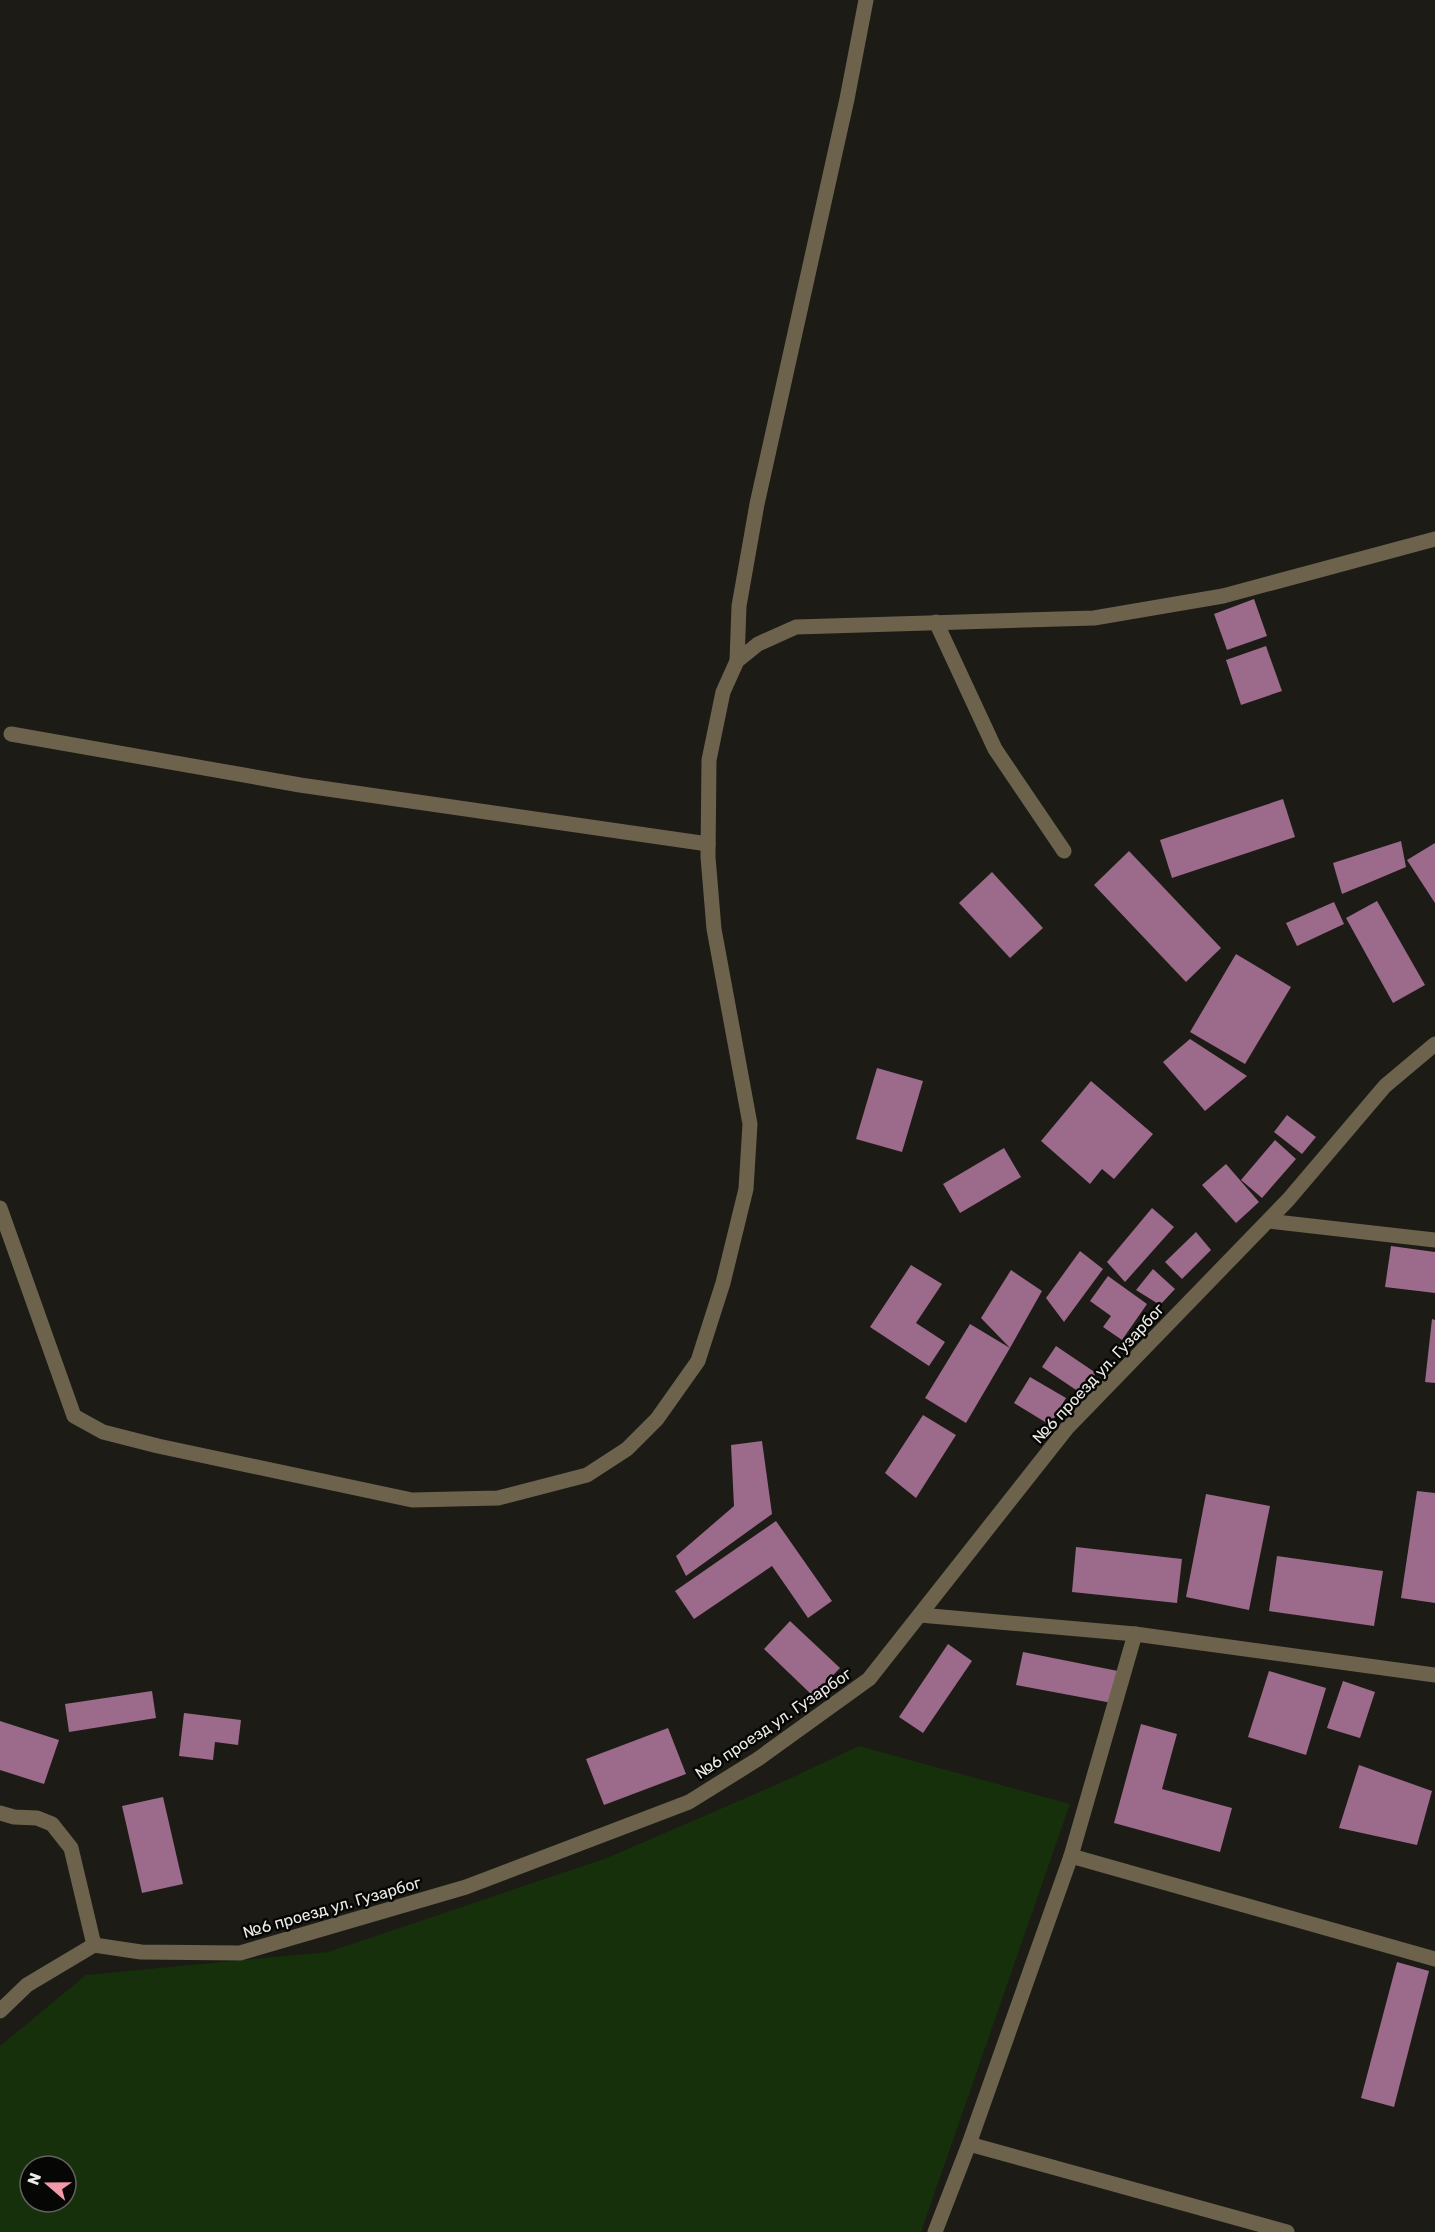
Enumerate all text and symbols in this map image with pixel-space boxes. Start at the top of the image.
street label: №6 проезд ул. Гузарбог [1029,1299,1168,1447]
street label: №6 проезд ул. Гузарбог [692,1664,855,1783]
street label: №6 проезд ул. Гузарбог [241,1873,423,1942]
north arrow [18,2154,78,2214]
text: N [23,2170,45,2188]

